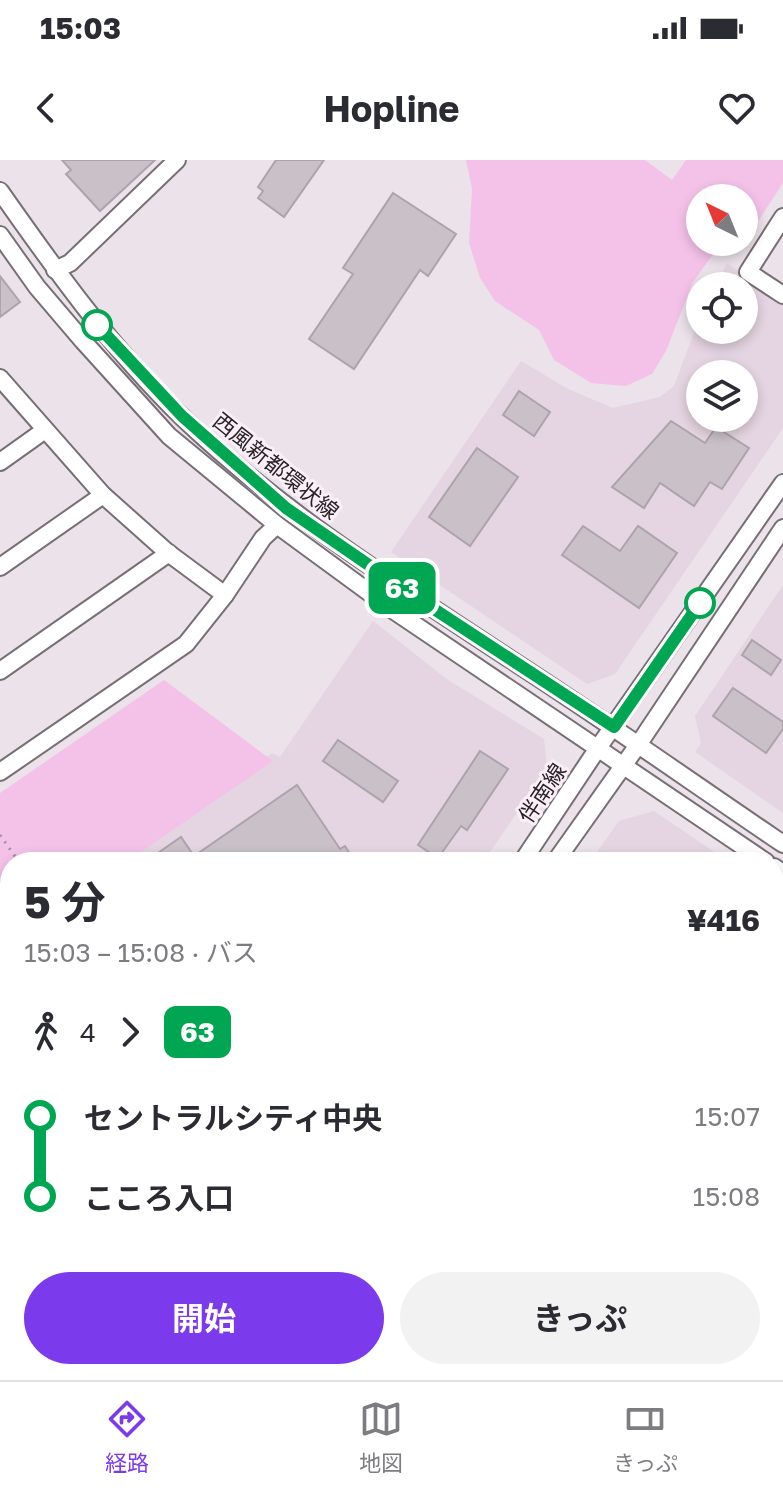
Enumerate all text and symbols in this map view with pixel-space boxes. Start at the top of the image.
text: 15:03 [40,10,121,46]
icon: back [24,86,68,130]
icon: heart [715,86,759,130]
text: Hopline [323,87,460,130]
north arrow [686,184,758,256]
map controls [686,184,758,432]
button: locate [686,272,758,344]
unlabelled marker [82,310,112,340]
button: layers [686,360,758,432]
street label: 西風新都環状線 [208,407,345,525]
line badge: 63 [366,562,438,614]
text: 63 [385,571,419,604]
unlabelled marker [685,588,715,618]
street label: 伴南線 [512,758,571,828]
text: 5 分 [24,875,106,928]
text: ¥416 [687,902,760,938]
text: 15:03 – 15:08 · バス [24,937,258,968]
icon: walk [24,1010,68,1054]
icon: forward [108,1010,152,1054]
text: 63 [180,1015,215,1048]
text: 4 [80,1017,96,1048]
text: セントラルシティ中央 [84,1100,382,1136]
text: 15:07 [695,1101,760,1132]
text: こころ入口 [84,1180,234,1216]
text: 15:08 [693,1181,760,1212]
button: 開始 [24,1272,384,1364]
button: きっぷ [400,1272,760,1364]
tab: 経路 [105,1397,149,1477]
tab: 地図 [359,1397,403,1477]
tab: きっぷ [613,1397,678,1477]

